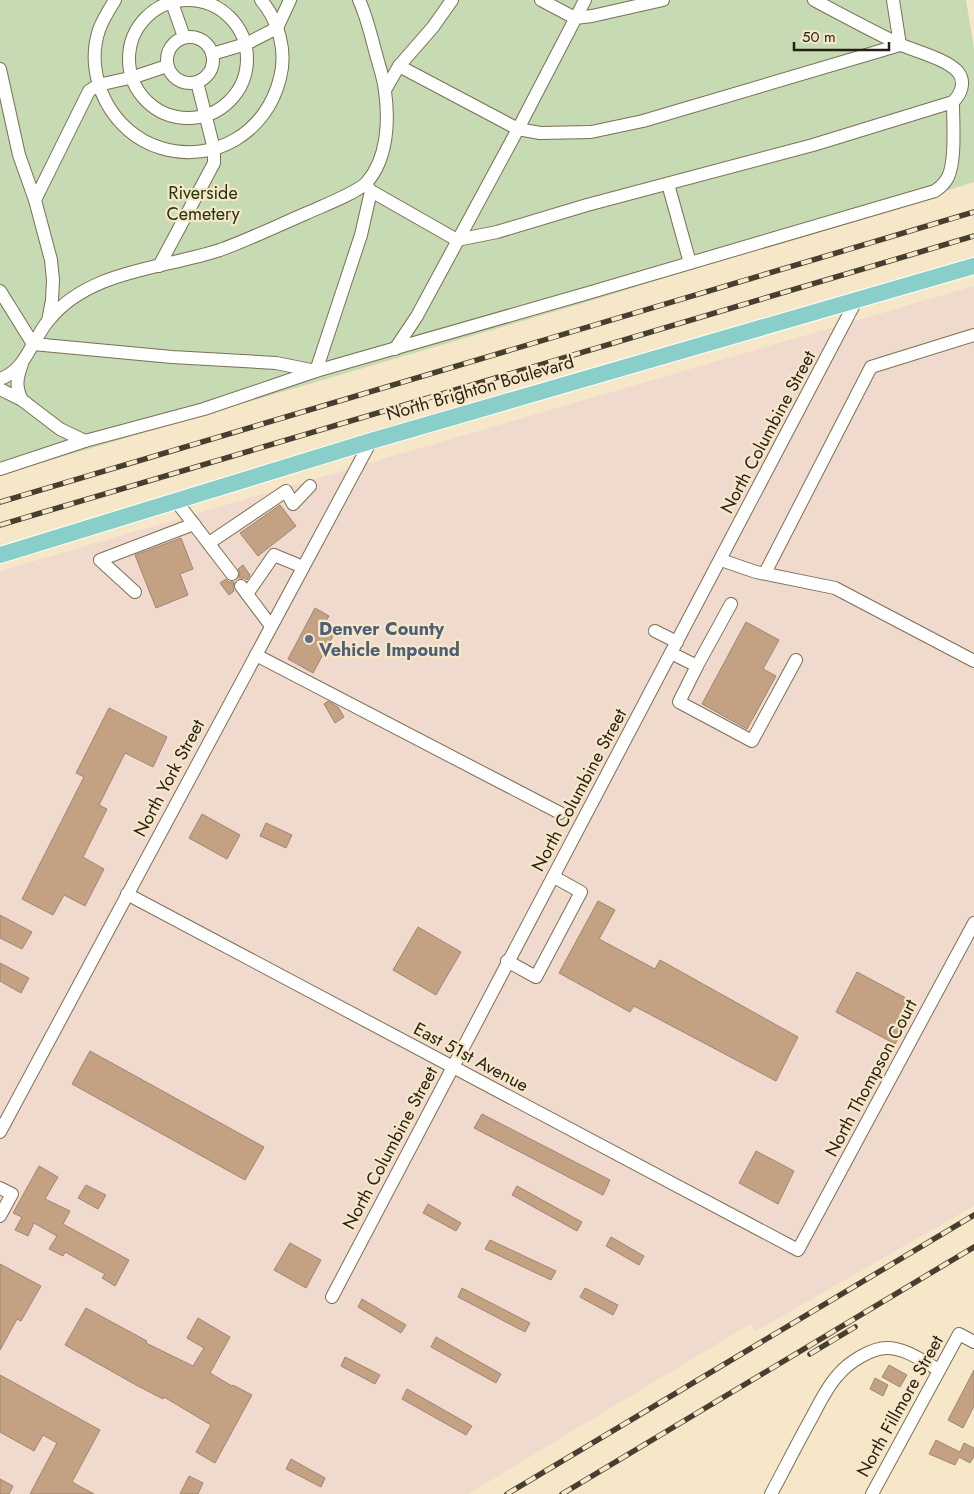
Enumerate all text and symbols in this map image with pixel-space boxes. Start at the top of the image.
scale bar [794,20,889,52]
text: 50 m [802,26,836,48]
park label: Riverside Cemetery [166,180,240,227]
street label: North Columbine Street [714,345,822,518]
street label: North Brighton Boulevard [383,349,577,427]
place label: Denver County Vehicle Impound [318,616,460,663]
marker: Denver County Vehicle Impound [303,633,315,645]
street label: North Columbine Street [525,703,633,876]
street label: North York Street [127,714,211,841]
street label: North Thompson Court [818,994,924,1161]
street label: East 51st Avenue [409,1016,533,1098]
street label: North Columbine Street [336,1061,444,1234]
street label: North Fillmore Street [850,1330,950,1482]

